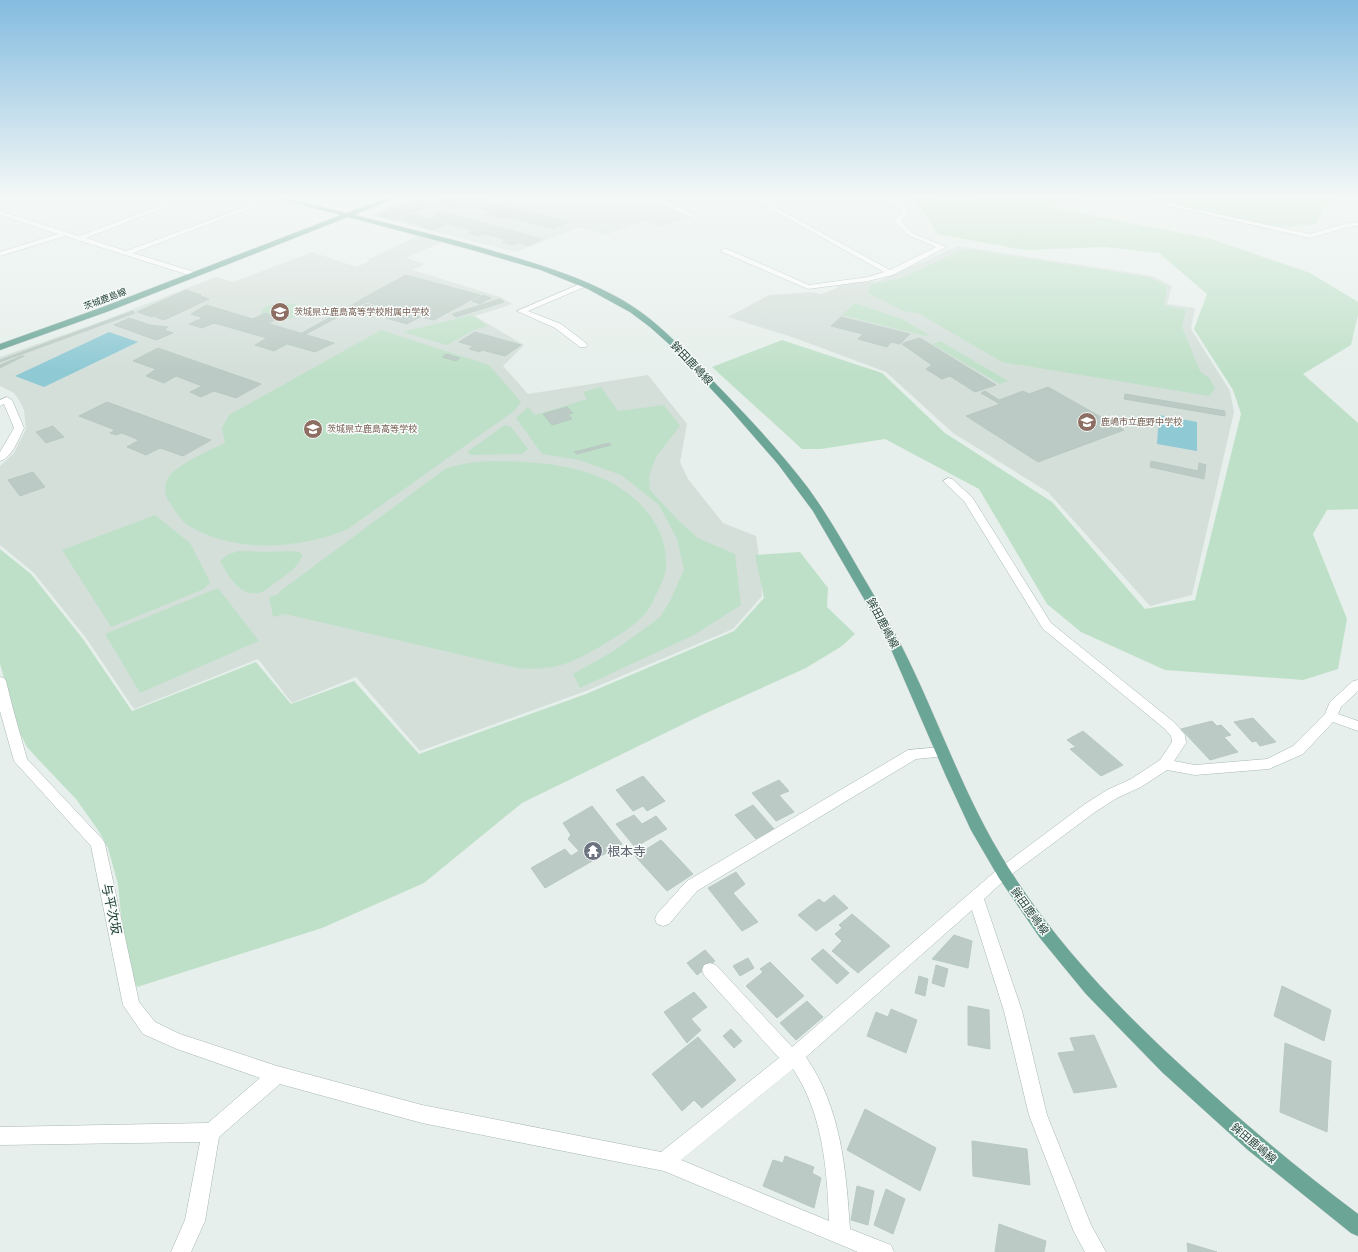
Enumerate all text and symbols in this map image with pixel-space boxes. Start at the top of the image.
street label: 茨城鹿島線 [82,285,129,312]
school or university icon: 茨城県立鹿島高等学校附属中学校 [269,301,291,323]
place label: 茨城県立鹿島高等学校附属中学校 [294,306,429,317]
street label: 鉾田鹿嶋線 [668,338,716,388]
school or university icon: 鹿嶋市立鹿野中学校 [1076,411,1098,433]
place label: 鹿嶋市立鹿野中学校 [1101,416,1182,427]
school or university icon: 茨城県立鹿島高等学校 [302,418,324,440]
place label: 茨城県立鹿島高等学校 [327,423,417,434]
street label: 鉾田鹿嶋線 [864,595,902,651]
temple icon: 根本寺 [582,840,604,862]
place label: 根本寺 [607,843,646,859]
street label: 与平次坂 [99,882,125,936]
street label: 鉾田鹿嶋線 [1008,885,1052,937]
street label: 鉾田鹿嶋線 [1228,1120,1280,1166]

